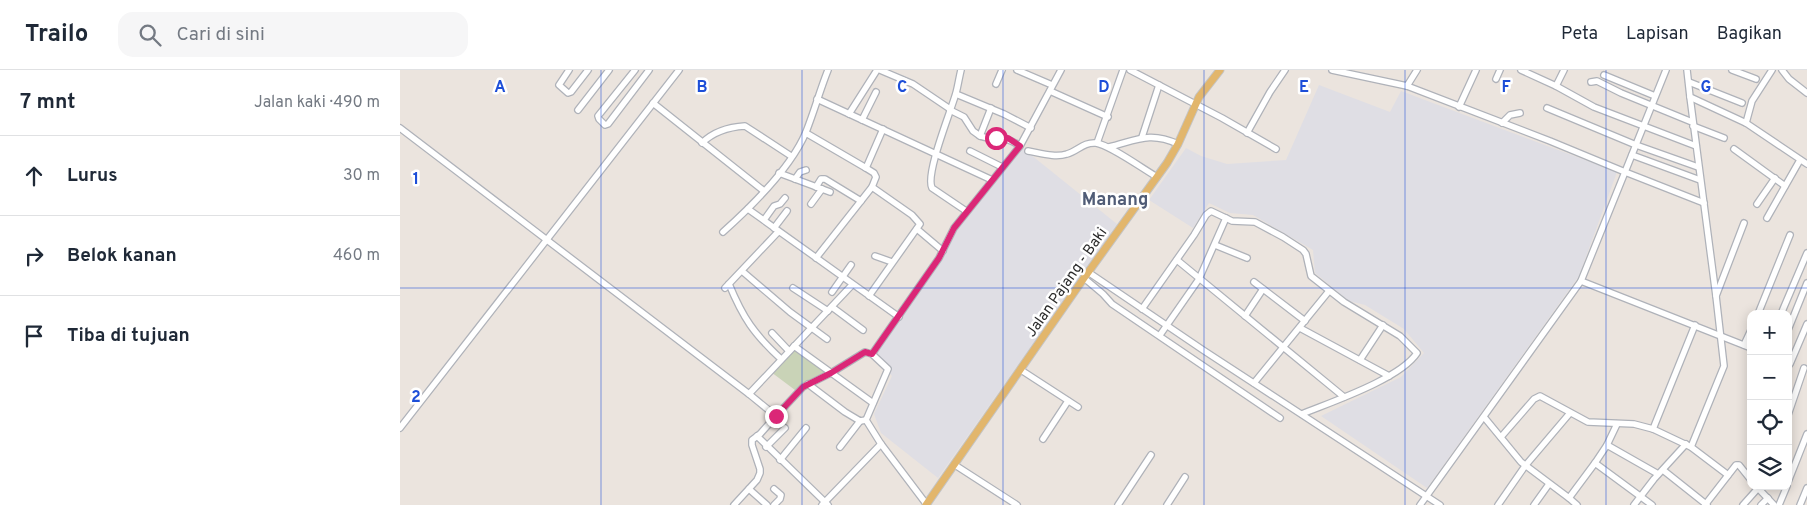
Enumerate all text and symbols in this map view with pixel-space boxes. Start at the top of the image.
search box [118,12,468,57]
text: Trailo [25,20,88,50]
icon: search [136,21,164,49]
text: Cari di sini [176,23,265,47]
text: Peta [1561,23,1598,46]
text: Lapisan [1626,23,1689,46]
text: Bagikan [1717,23,1782,46]
text: A [494,78,506,98]
text: B [696,78,708,98]
text: C [897,78,907,98]
text: D [1098,78,1110,98]
text: E [1299,78,1309,98]
text: F [1501,78,1511,98]
text: G [1701,78,1711,98]
text: 7 mnt [20,89,75,116]
text: Jalan kaki · 490 m [254,93,380,113]
route start [985,127,1008,150]
icon: ahead [20,162,48,190]
text: Lurus [67,164,118,188]
text: 30 m [343,166,380,186]
text: 1 [413,170,419,190]
district label: Manang [1082,189,1148,212]
street label: Jalan Pajang - Baki [1022,224,1112,341]
icon: right [20,242,48,270]
text: Belok kanan [67,244,177,268]
text: 460 m [333,246,380,266]
map controls [1747,310,1792,490]
button: + [1747,310,1792,355]
icon: arrive [20,322,48,350]
text: Tiba di tujuan [67,324,190,348]
button: − [1747,355,1792,400]
text: 2 [411,388,421,408]
button: locate [1747,400,1792,445]
route end [765,405,788,428]
button: layers [1747,445,1792,490]

